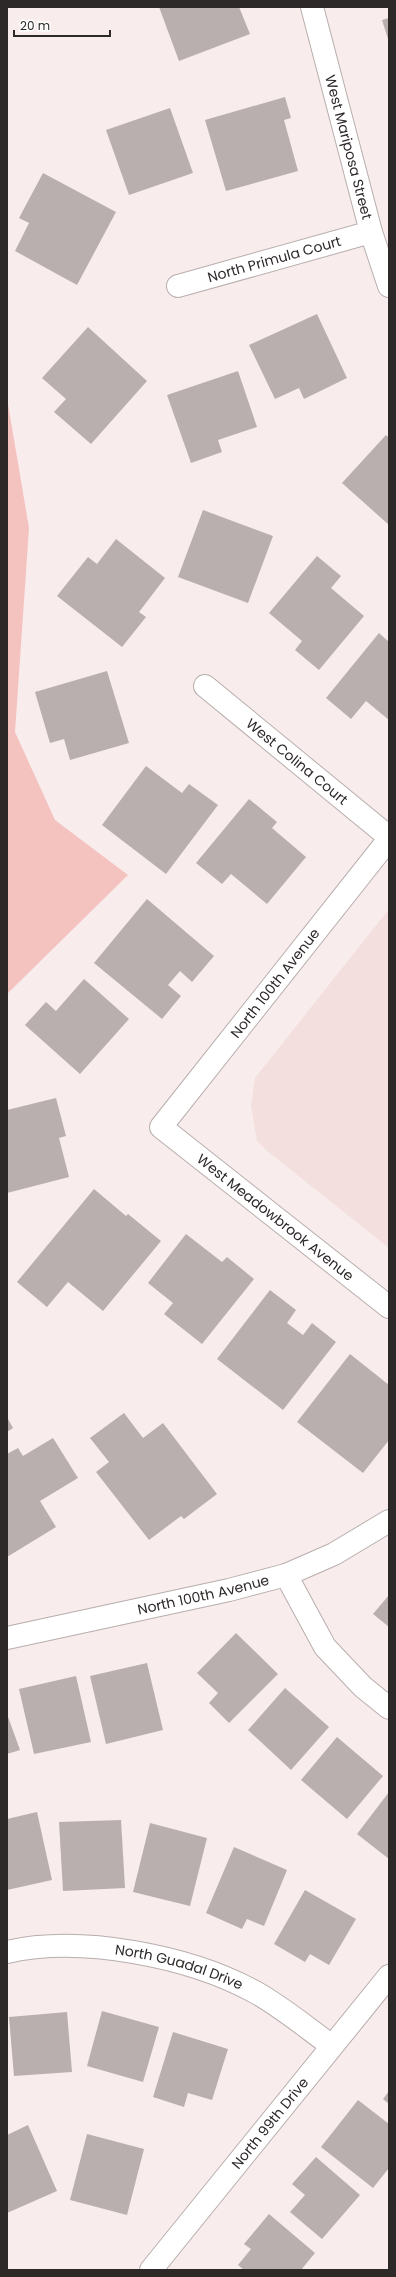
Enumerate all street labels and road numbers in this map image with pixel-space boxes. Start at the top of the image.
street label: West Mariposa Street [320,73,377,222]
street label: North Primula Court [205,231,343,287]
street label: West Colina Court [242,714,352,809]
street label: North 100th Avenue [226,924,324,1042]
street label: West Meadowbrook Avenue [193,1149,358,1286]
street label: North 100th Avenue [136,1570,272,1619]
street label: North Guadal Drive [114,1939,247,1995]
street label: North 99th Drive [227,2073,313,2173]

